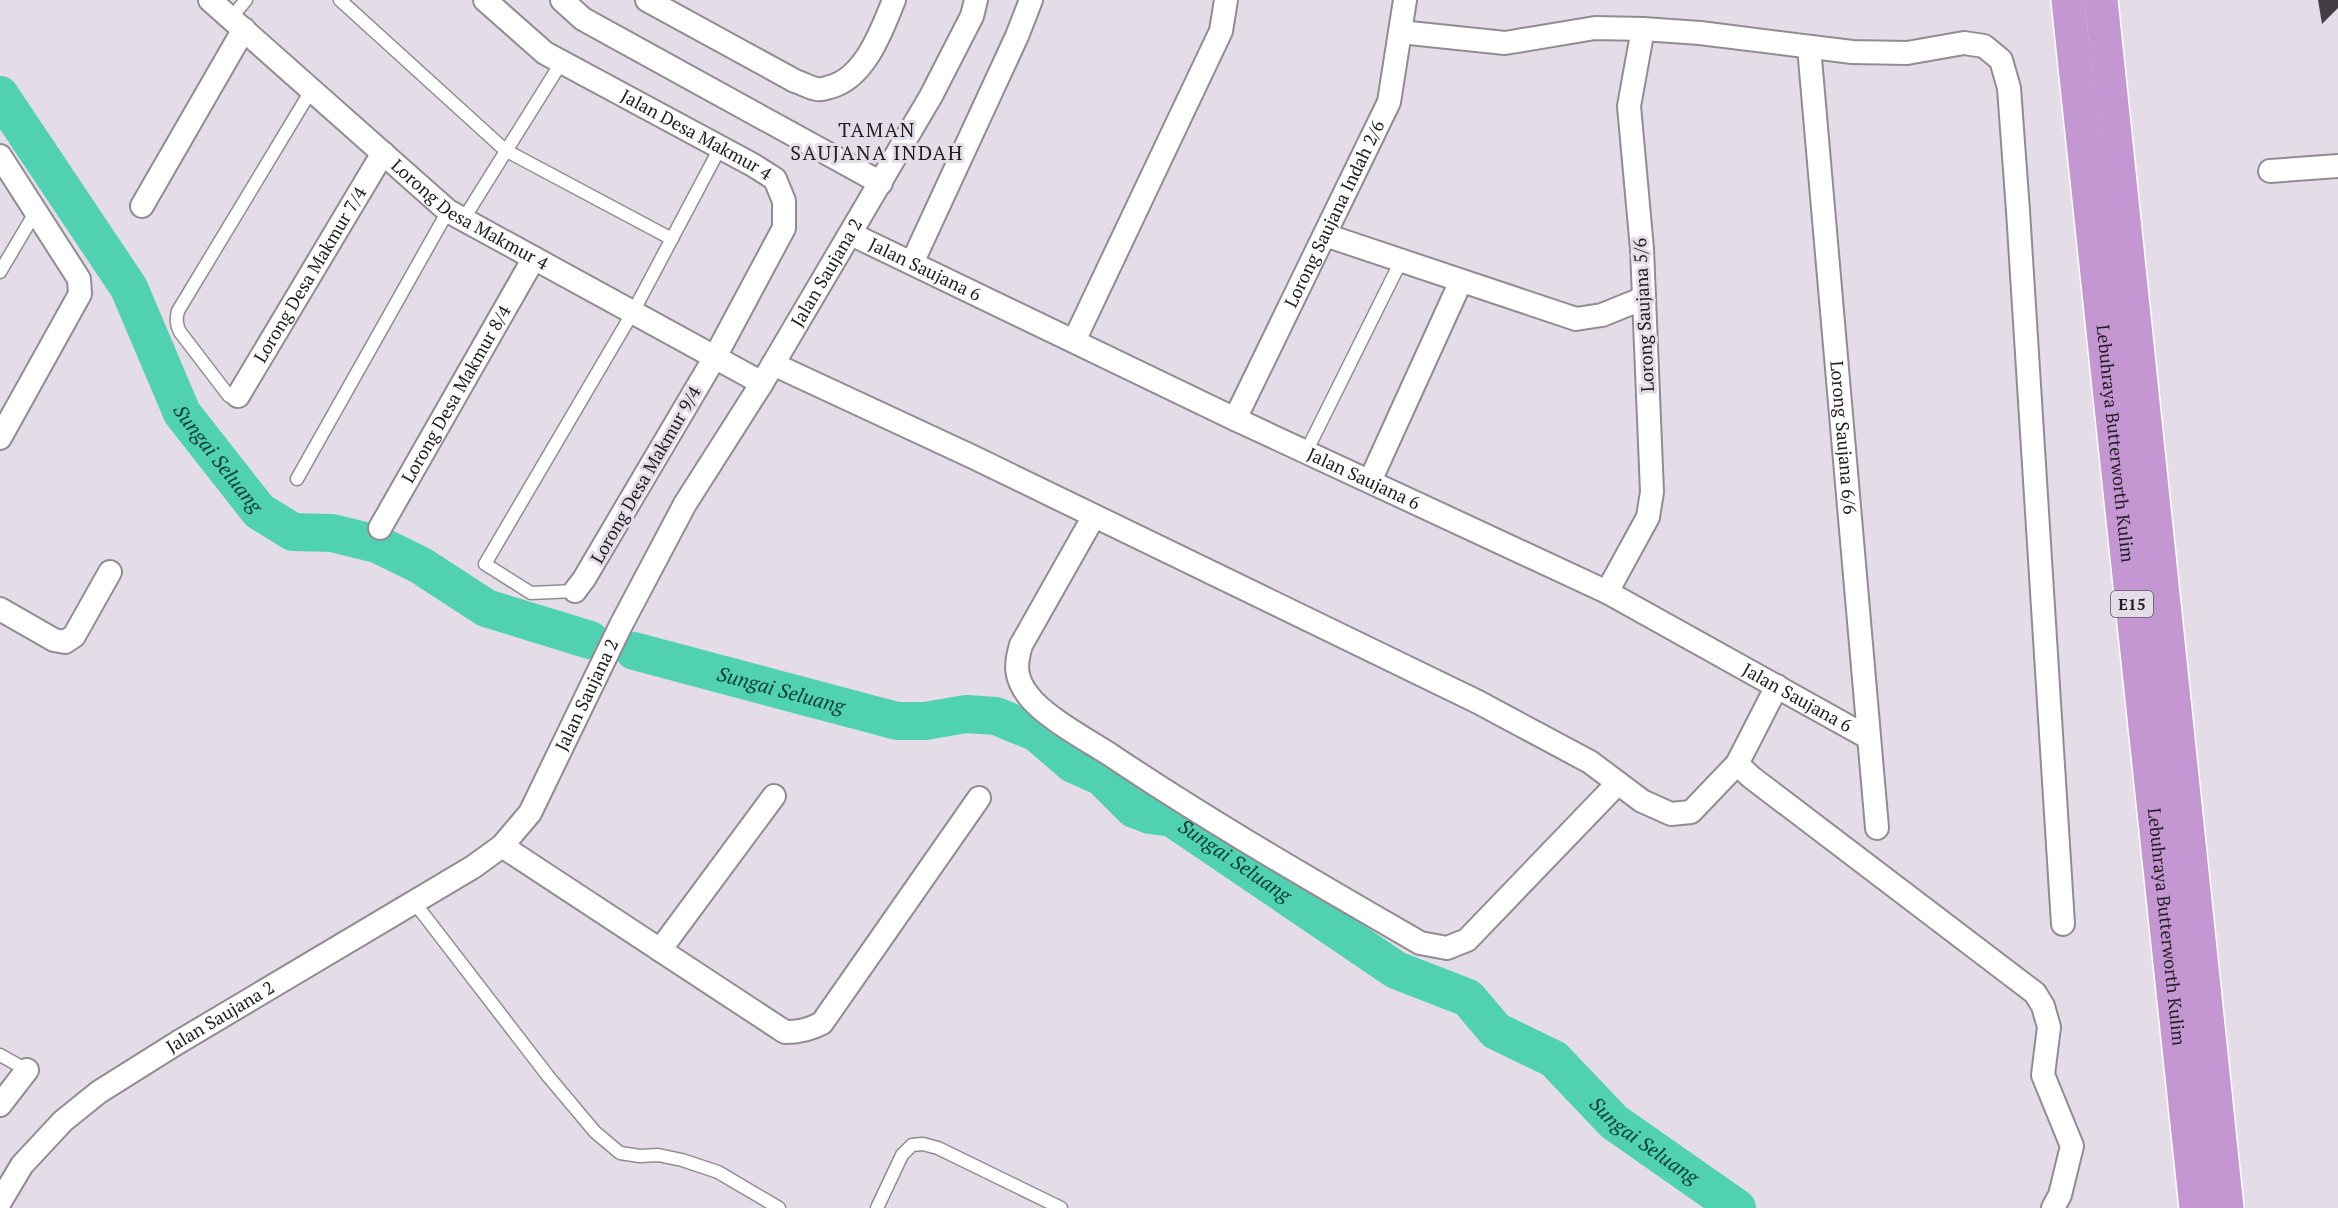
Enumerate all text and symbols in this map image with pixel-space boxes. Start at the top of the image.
street label: Jalan Desa Makmur 4 [617,83,777,185]
district label: TAMAN SAUJANA INDAH [790,116,964,166]
street label: Lorong Saujana Indah 2/6 [1278,116,1390,311]
street label: Lorong Desa Makmur 4 [386,153,553,275]
street label: Lorong Desa Makmur 7/4 [248,182,371,367]
street label: Jalan Saujana 2 [785,214,867,331]
street label: Jalan Saujana 6 [865,231,986,306]
street label: Lorong Saujana 5/6 [1627,237,1659,393]
street label: Lorong Desa Makmur 8/4 [395,300,516,487]
street label: Lebuhraya Butterworth Kulim [2091,323,2141,564]
street label: Lorong Saujana 6/6 [1825,360,1863,516]
street label: Lorong Desa Makmur 9/4 [585,381,706,567]
water label: Sungai Seluang [167,401,270,519]
street label: Jalan Saujana 6 [1304,441,1425,515]
road number: E15 [2111,591,2153,617]
street label: Jalan Saujana 2 [549,635,624,755]
street label: Jalan Saujana 6 [1738,657,1857,737]
water label: Sungai Seluang [714,660,849,720]
street label: Lebuhraya Butterworth Kulim [2143,807,2192,1047]
water label: Sungai Seluang [1173,812,1298,909]
street label: Jalan Saujana 2 [161,975,278,1058]
water label: Sungai Seluang [1584,1091,1706,1191]

